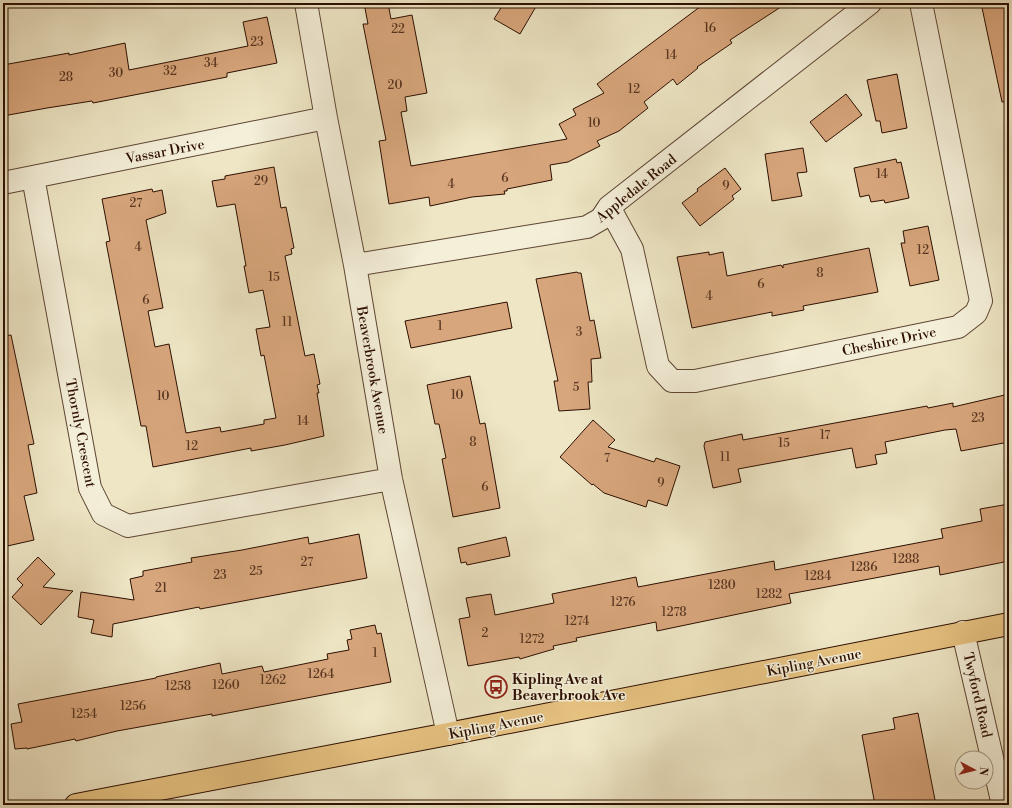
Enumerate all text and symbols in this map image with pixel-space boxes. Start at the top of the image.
house number: 16 [704,21,716,36]
house number: 22 [391,22,405,37]
house number: 23 [250,35,264,50]
house number: 14 [665,48,677,63]
house number: 34 [204,56,218,71]
house number: 32 [163,64,177,79]
house number: 30 [109,66,123,81]
house number: 28 [59,70,73,85]
house number: 20 [388,78,402,93]
house number: 12 [628,82,640,97]
house number: 10 [588,116,600,131]
street label: Vassar Drive [123,136,206,169]
street label: Appledale Road [592,151,681,227]
house number: 14 [876,167,888,182]
house number: 6 [501,171,509,186]
house number: 29 [254,174,268,189]
house number: 4 [447,177,455,192]
house number: 9 [722,179,730,194]
house number: 27 [130,196,142,211]
house number: 4 [134,240,142,255]
house number: 12 [917,243,929,258]
house number: 8 [816,266,824,281]
house number: 15 [268,270,280,285]
house number: 6 [757,277,765,292]
house number: 4 [705,289,713,304]
house number: 6 [142,293,150,308]
street label: Beaverbrook Avenue [352,304,392,436]
house number: 11 [282,315,293,330]
house number: 1 [437,319,443,334]
street label: Cheshire Drive [841,323,938,361]
house number: 3 [576,325,583,340]
street label: Thornly Crescent [61,377,99,489]
house number: 5 [573,380,580,395]
house number: 10 [451,388,463,403]
house number: 10 [157,389,169,404]
house number: 23 [971,411,985,426]
house number: 14 [297,414,309,429]
house number: 17 [820,428,830,443]
house number: 8 [469,435,477,450]
house number: 15 [778,436,790,451]
house number: 12 [186,439,198,454]
house number: 11 [720,450,731,465]
house number: 7 [604,451,610,466]
house number: 9 [657,476,665,491]
house number: 6 [481,480,489,495]
house number: 1288 [893,552,919,567]
house number: 27 [301,555,313,570]
house number: 1286 [851,560,877,575]
house number: 25 [249,564,263,579]
house number: 23 [213,568,227,583]
house number: 1284 [805,569,831,584]
house number: 1280 [708,578,736,593]
house number: 21 [155,581,168,596]
house number: 1282 [756,587,782,602]
house number: 1276 [610,595,636,610]
house number: 1278 [661,605,687,620]
house number: 1274 [565,614,589,629]
house number: 2 [482,626,489,641]
house number: 1272 [520,632,545,647]
street label: Kipling Avenue [765,645,863,681]
house number: 1 [372,646,378,661]
street label: Twyford Road [958,651,996,740]
house number: 1264 [308,667,334,682]
place label: Kipling Ave at Beaverbrook Ave [512,671,626,705]
house number: 1262 [260,673,286,688]
bus stop icon: Kipling Ave at Beaverbrook Ave [483,674,509,700]
house number: 1260 [212,678,240,693]
house number: 1258 [165,679,191,694]
house number: 1256 [120,699,146,714]
house number: 1254 [71,707,97,722]
street label: Kipling Avenue [447,708,545,744]
north arrow [954,750,994,790]
text: N [975,766,990,777]

